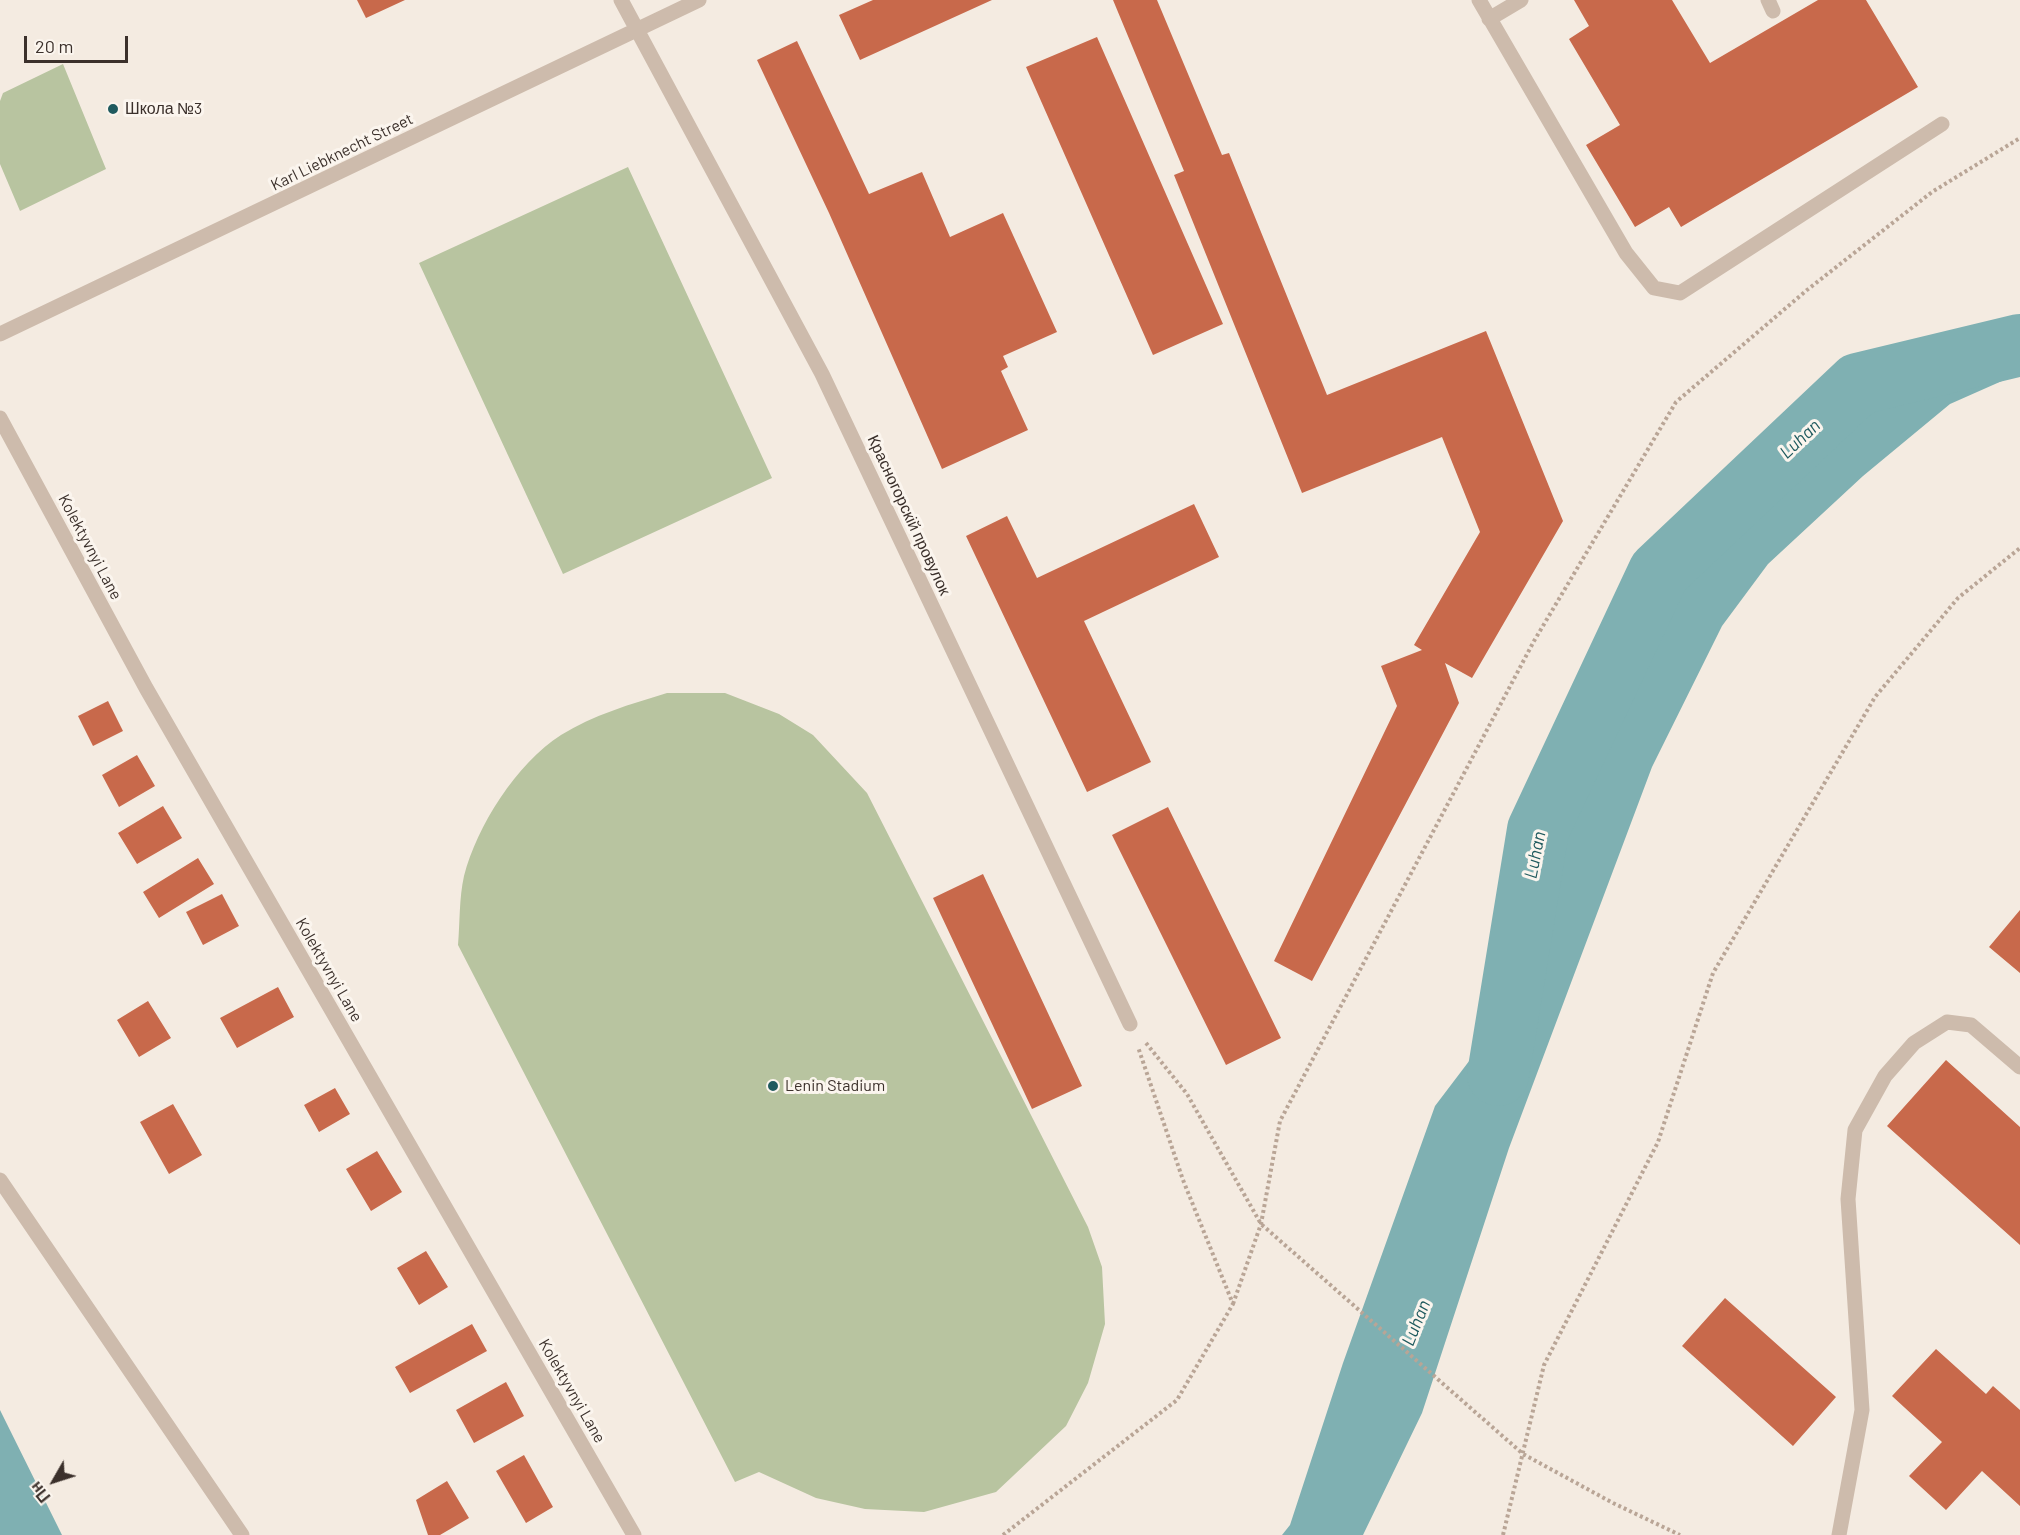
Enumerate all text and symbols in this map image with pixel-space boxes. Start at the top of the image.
scale bar [27,24,130,62]
text: 20 m [35,35,73,57]
place label: Школа №3 [125,99,202,119]
marker: Школа №3 [106,102,120,116]
street label: Karl Liebknecht Street [268,109,416,195]
water label: Luhan [1775,415,1825,463]
street label: Красногорскій провулок [863,432,955,598]
street label: Kolektyvnyi Lane [54,491,126,603]
water label: Luhan [1520,830,1550,880]
street label: Kolektyvnyi Lane [292,915,366,1025]
place label: Lenin Stadium [785,1076,885,1096]
marker: Lenin Stadium [766,1079,780,1093]
water label: Luhan [1397,1297,1435,1349]
street label: Kolektyvnyi Lane [535,1336,609,1446]
north arrow [24,1451,84,1511]
text: Пн [26,1478,54,1507]

